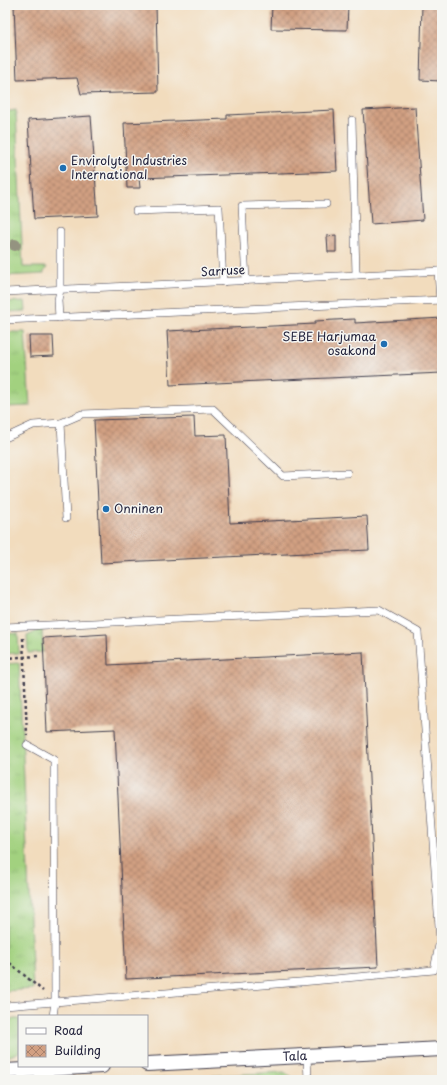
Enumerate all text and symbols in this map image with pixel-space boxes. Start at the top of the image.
place label: Envirolyte Industries International [71,151,187,183]
marker: Envirolyte Industries International [58,163,68,173]
street label: Sarruse [200,260,246,280]
place label: SEBE Harjumaa osakond [282,327,376,359]
marker: SEBE Harjumaa osakond [379,339,389,349]
place label: Onninen [114,499,163,517]
marker: Onninen [101,504,111,514]
legend [18,1015,148,1067]
text: Road [54,1021,83,1039]
text: Building [54,1041,101,1059]
street label: Tala [282,1046,308,1065]

